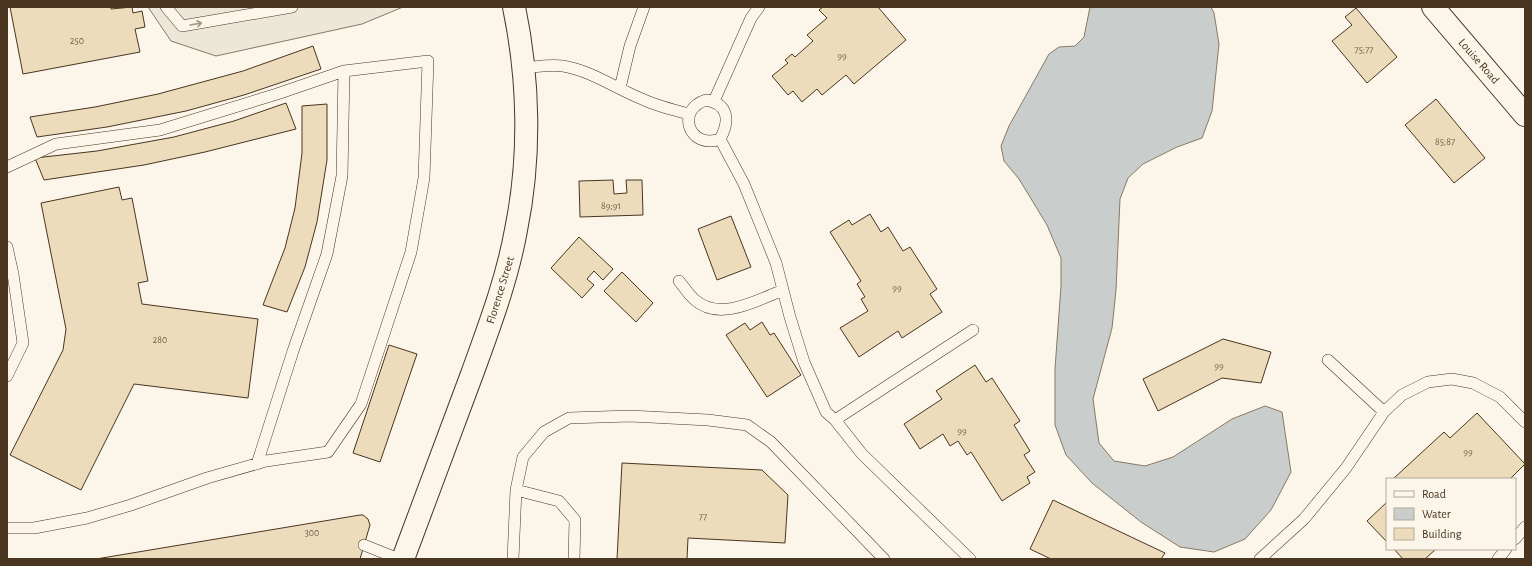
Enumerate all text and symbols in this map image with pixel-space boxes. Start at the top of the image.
one-way arrow [189,20,202,28]
house number: 250 [70,36,84,46]
street label: Louise Road [1456,36,1502,86]
house number: 75;77 [1355,45,1373,55]
house number: 99 [837,51,847,61]
house number: 85;87 [1435,137,1455,147]
house number: 89;91 [601,201,621,211]
street label: Florence Street [484,255,516,325]
house number: 99 [892,283,902,293]
house number: 280 [153,335,167,345]
house number: 99 [1214,361,1224,371]
house number: 99 [957,426,967,436]
house number: 99 [1463,447,1473,457]
legend [1386,478,1516,550]
text: Road [1422,488,1446,500]
text: Water [1422,508,1451,520]
house number: 77 [699,512,707,522]
house number: 300 [305,528,319,538]
text: Building [1422,528,1462,540]

